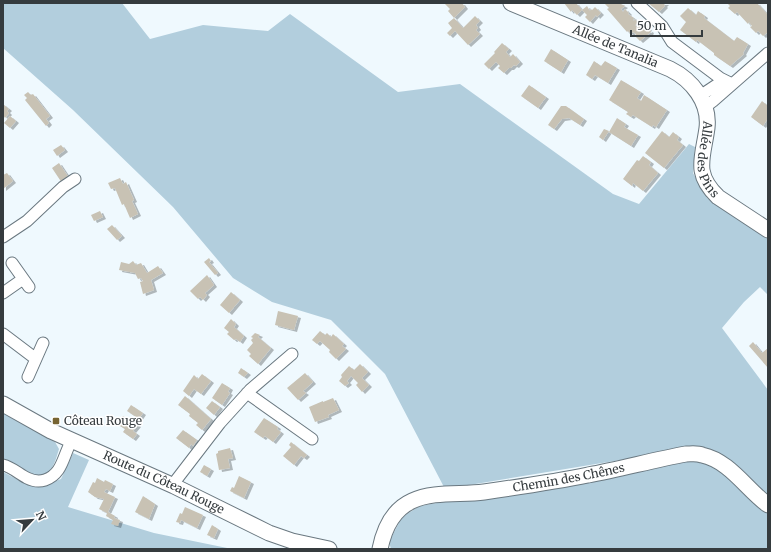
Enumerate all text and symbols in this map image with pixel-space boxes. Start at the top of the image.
scale bar [631,12,702,38]
text: 50 m [637,18,666,33]
street label: Allée de Tanalia [570,21,661,71]
street label: Allée des Pins [695,119,723,201]
place label: Côteau Rouge [64,413,142,428]
marker: Côteau Rouge [51,416,61,426]
street label: Route du Côteau Rouge [101,447,227,517]
street label: Chemin des Chênes [512,460,626,495]
north arrow [12,500,52,540]
text: N [33,509,49,523]

